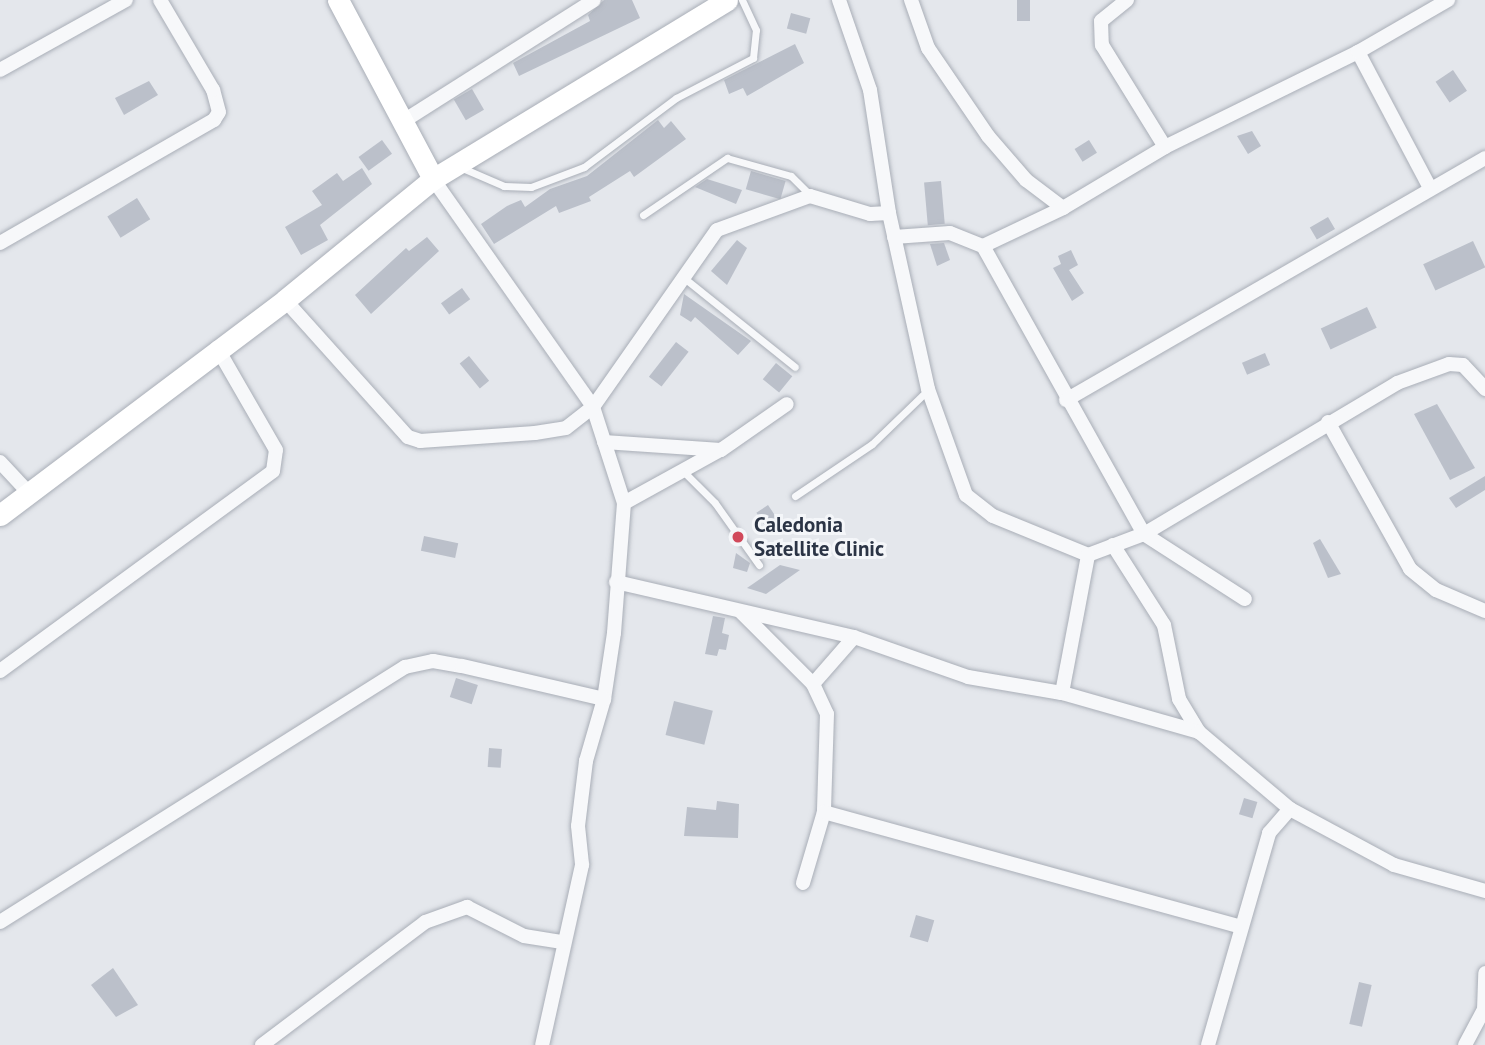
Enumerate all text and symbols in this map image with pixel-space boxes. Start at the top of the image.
place label: Caledonia Satellite Clinic [754,512,884,562]
marker: Caledonia Satellite Clinic [728,527,748,547]

